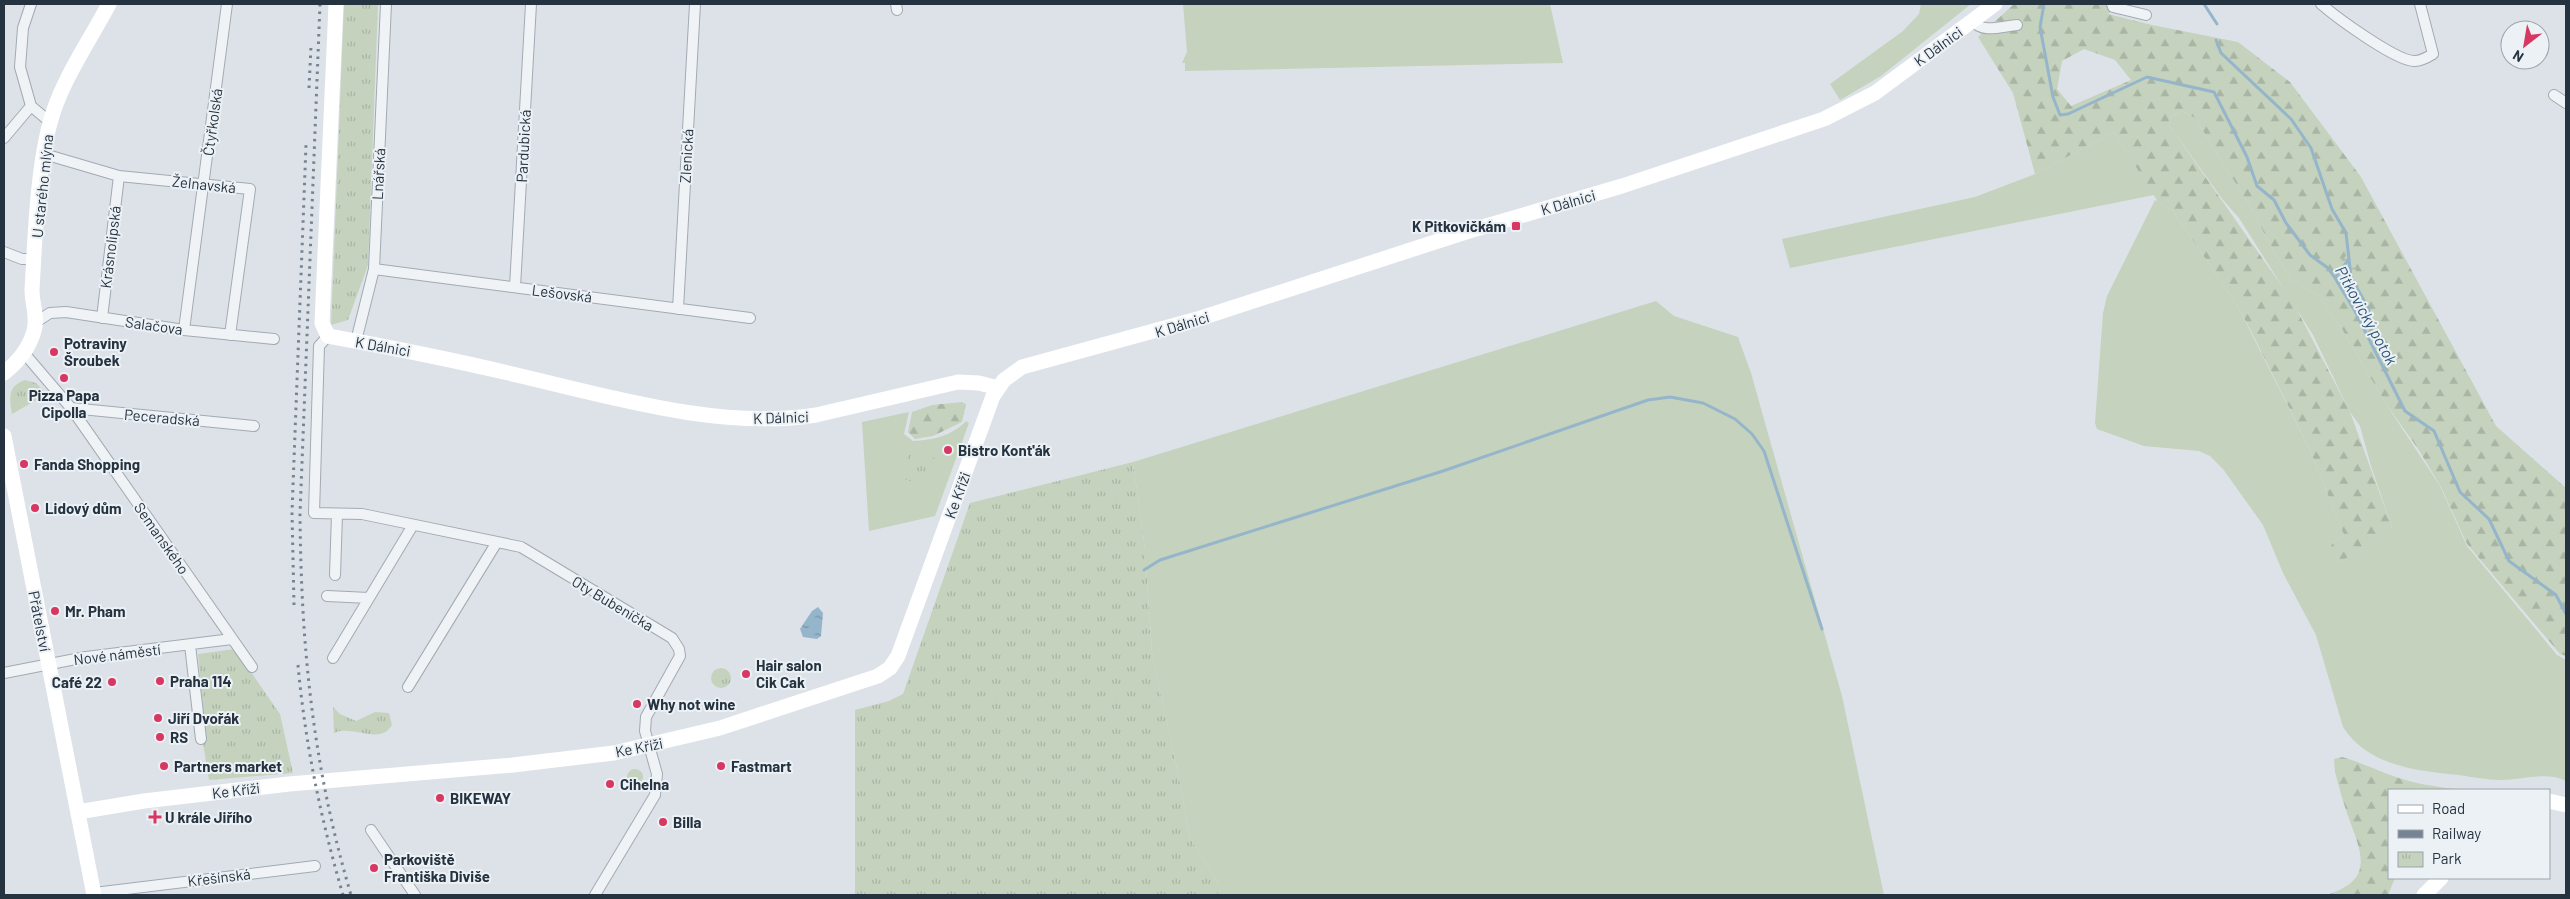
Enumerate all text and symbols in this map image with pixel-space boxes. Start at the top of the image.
north arrow [2500,20,2550,70]
street label: K Dálnici [1910,22,1966,70]
text: N [2510,47,2526,66]
street label: Čtyřkolská [198,87,226,157]
street label: Pardubická [512,109,534,183]
street label: Zlenická [676,128,696,184]
street label: U starého mlýna [28,133,56,239]
street label: Lnářská [368,148,388,200]
street label: Želnavská [171,172,237,196]
street label: K Dálnici [1539,186,1597,218]
street label: Krásnolipská [96,205,124,289]
place label: K Pitkovičkám [1412,217,1506,235]
marker: K Pitkovičkám [1510,220,1522,232]
water label: Pitkovický potok [2332,262,2402,368]
street label: Lešovská [531,280,593,306]
street label: K Dálnici [1153,307,1211,341]
street label: Salačova [124,312,184,338]
street label: K Dálnici [354,332,412,360]
place label: Potraviny Šroubek [64,334,127,369]
marker: Potraviny Šroubek [48,346,60,358]
marker: Pizza Papa Cipolla [58,372,70,384]
place label: Pizza Papa Cipolla [29,386,99,421]
street label: Peceradská [123,405,201,429]
street label: K Dálnici [753,407,809,427]
place label: Bistro Kont'ák [958,441,1051,459]
marker: Bistro Kont'ák [942,444,954,456]
place label: Fanda Shopping [34,455,140,473]
marker: Fanda Shopping [18,458,30,470]
street label: Ke Kříži [940,469,974,521]
place label: Lidový dům [45,499,121,517]
street label: Semanského [131,499,193,577]
marker: Lidový dům [29,502,41,514]
street label: Oty Bubeníčka [569,572,657,634]
street label: Přátelství [25,589,55,653]
place label: Mr. Pham [65,602,126,620]
marker: Mr. Pham [49,605,61,617]
street label: Nové náměstí [72,640,162,668]
place label: Hair salon Cik Cak [756,656,822,691]
marker: Hair salon Cik Cak [740,668,752,680]
place label: Praha 114 [170,672,231,690]
place label: Café 22 [52,673,102,691]
marker: Praha 114 [154,675,166,687]
marker: Café 22 [106,676,118,688]
place label: Why not wine [647,695,736,713]
marker: Why not wine [631,698,643,710]
place label: Jiří Dvořák [168,709,239,727]
marker: Jiří Dvořák [152,712,164,724]
place label: RS [170,728,188,746]
marker: RS [154,731,166,743]
street label: Ke Kříži [614,734,664,760]
place label: Partners market [174,757,282,775]
place label: Fastmart [731,757,792,775]
marker: Partners market [158,760,170,772]
marker: Fastmart [715,760,727,772]
place label: Cihelna [620,775,669,793]
street label: Ke Kříži [211,778,261,802]
marker: Cihelna [604,778,616,790]
place label: BIKEWAY [450,789,511,807]
legend [2388,789,2550,879]
marker: BIKEWAY [434,792,446,804]
text: Road [2432,799,2465,817]
place label: U krále Jiřího [165,808,252,826]
marker: U krále Jiřího [149,811,161,823]
place label: Billa [673,813,701,831]
marker: Billa [657,816,669,828]
text: Railway [2432,824,2481,842]
text: Park [2432,849,2462,867]
place label: Parkoviště Františka Diviše [384,850,490,885]
marker: Parkoviště Františka Diviše [368,862,380,874]
street label: Křešínská [187,864,251,890]

